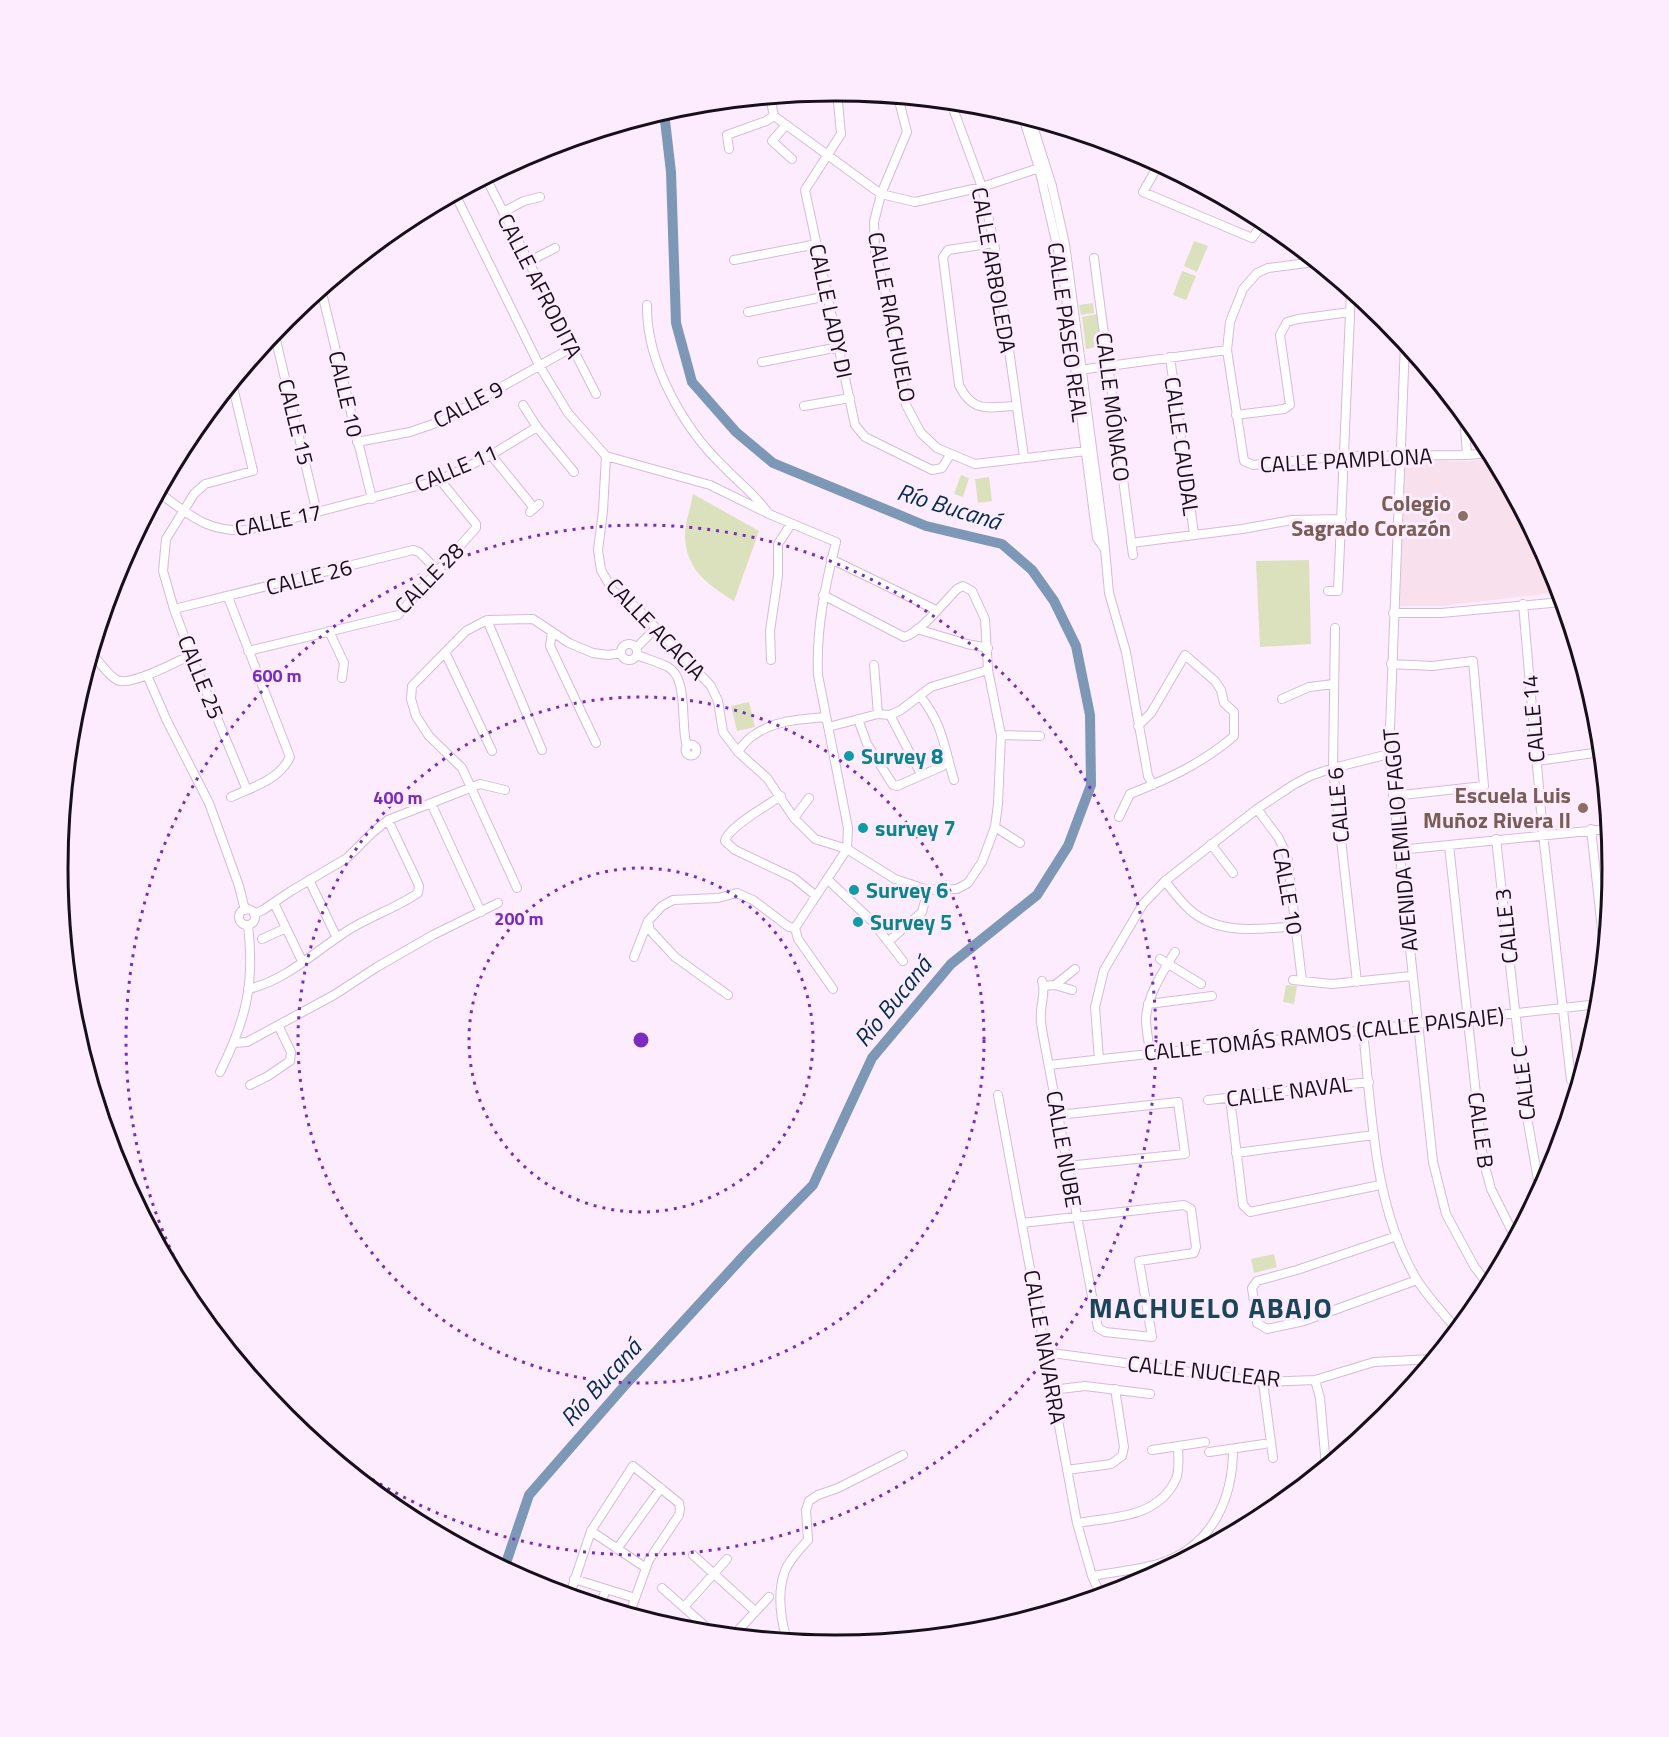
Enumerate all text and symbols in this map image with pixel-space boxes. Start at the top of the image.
street label: CALLE ARBOLEDA [963,185,1025,355]
street label: CALLE AFRODITA [489,207,591,365]
street label: CALLE RIACHUELO [859,229,925,405]
street label: CALLE PASEO REAL [1039,240,1098,424]
street label: CALLE LADY DI [800,241,862,381]
street label: CALLE MÓNACO [1087,330,1139,484]
street label: CALLE 10 [320,347,372,441]
street label: CALLE 9 [427,371,509,437]
street label: CALLE CAUDAL [1155,374,1209,518]
street label: CALLE 15 [269,375,323,469]
street label: CALLE 11 [409,435,503,501]
street label: CALLE PAMPLONA [1259,439,1433,481]
water label: Río Bucaná [893,473,1008,539]
place label: Colegio Sagrado Corazón [1291,486,1451,545]
street label: CALLE 17 [232,495,324,545]
marker: Colegio Sagrado Corazón [1456,509,1470,523]
street label: CALLE 28 [386,535,472,621]
street label: CALLE 26 [262,550,356,604]
street label: CALLE ACACIA [598,570,714,688]
street label: CALLE 25 [169,630,233,724]
text: 600 m [252,662,302,689]
street label: CALLE 14 [1512,674,1554,764]
street label: AVENIDA EMILIO FAGOT [1373,727,1427,953]
place label: Survey 8 [861,739,943,773]
marker: Survey 8 [842,749,856,763]
street label: CALLE 6 [1318,766,1358,844]
place label: Escuela Luis Muñoz Rivera II [1423,778,1571,837]
text: 400 m [373,784,423,811]
marker: Escuela Luis Muñoz Rivera II [1576,801,1590,815]
place label: survey 7 [875,811,956,845]
marker: survey 7 [856,821,870,835]
street label: CALLE 10 [1264,845,1312,937]
place label: Survey 6 [866,873,948,907]
marker: Survey 6 [847,883,861,897]
street label: CALLE 3 [1485,887,1527,965]
text: 200 m [494,905,544,932]
place label: Survey 5 [870,905,952,939]
marker: Survey 5 [851,915,865,929]
water label: Río Bucaná [845,947,941,1054]
street label: CALLE TOMÁS RAMOS (CALLE PAISAJE) [1142,998,1506,1070]
centre of rings [631,1030,651,1050]
street label: CALLE C [1502,1044,1544,1122]
street label: CALLE NAVAL [1224,1066,1354,1116]
street label: CALLE NUBE [1037,1088,1091,1210]
street label: CALLE B [1459,1090,1503,1170]
street label: CALLE NAVARRA [1015,1267,1075,1427]
district label: MACHUELO ABAJO [1089,1286,1333,1329]
water label: Río Bucaná [551,1329,651,1434]
street label: CALLE NUCLEAR [1126,1346,1282,1396]

